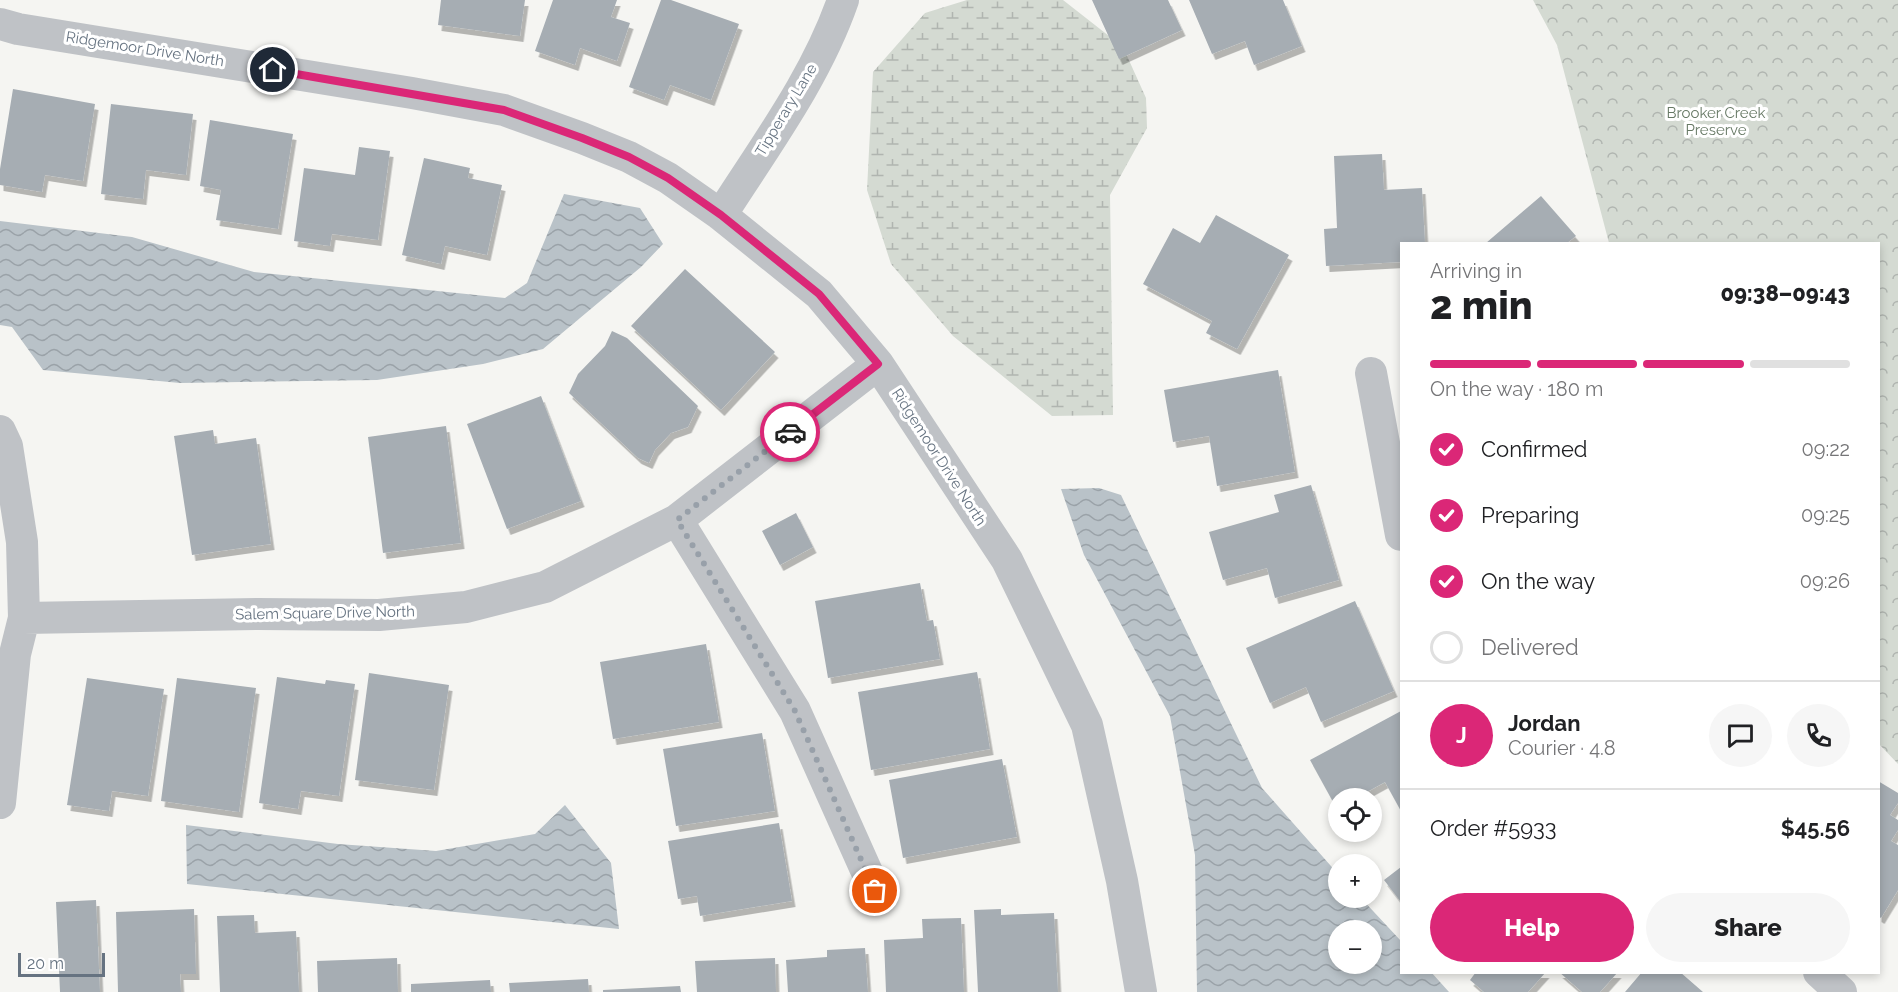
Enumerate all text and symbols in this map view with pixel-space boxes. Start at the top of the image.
street label: Ridgemoor Drive North [65,28,225,70]
pin [247,44,298,95]
icon: home [256,53,289,86]
street label: Tipperary Lane [751,60,821,159]
park label: Brooker Creek Preserve [1667,104,1765,139]
text: Arriving in [1430,259,1522,283]
text: 09:38–09:43 [1720,280,1850,306]
text: 2 min [1430,282,1533,328]
text: On the way · 180 m [1430,377,1603,401]
street label: Ridgemoor Drive North [888,385,990,529]
courier [760,402,820,462]
icon: car [774,416,807,449]
icon: check [1430,433,1463,466]
text: Confirmed [1481,436,1588,462]
text: 09:22 [1801,437,1850,461]
icon: check [1430,499,1463,532]
text: Preparing [1481,502,1579,528]
text: 09:25 [1801,503,1850,527]
icon: check [1430,565,1463,598]
text: On the way [1481,568,1595,594]
text: 09:26 [1800,569,1850,593]
street label: Salem Square Drive North [235,602,415,624]
text: Delivered [1481,634,1579,660]
button: chat [1709,704,1772,767]
button: phone [1787,704,1850,767]
text: Jordan [1508,710,1580,736]
text: J [1456,722,1467,748]
text: Courier · 4.8 [1508,736,1616,760]
map controls [1328,788,1382,974]
button: locate [1328,788,1382,842]
text: Order #5933 [1430,815,1557,841]
text: $45.56 [1781,815,1850,841]
button: + [1328,854,1382,908]
pin [849,865,900,916]
icon: bag [858,874,891,907]
button: Help [1430,893,1634,962]
button: Share [1646,893,1850,962]
button: − [1328,920,1382,974]
scale bar [18,950,105,978]
text: 20 m [27,954,64,973]

